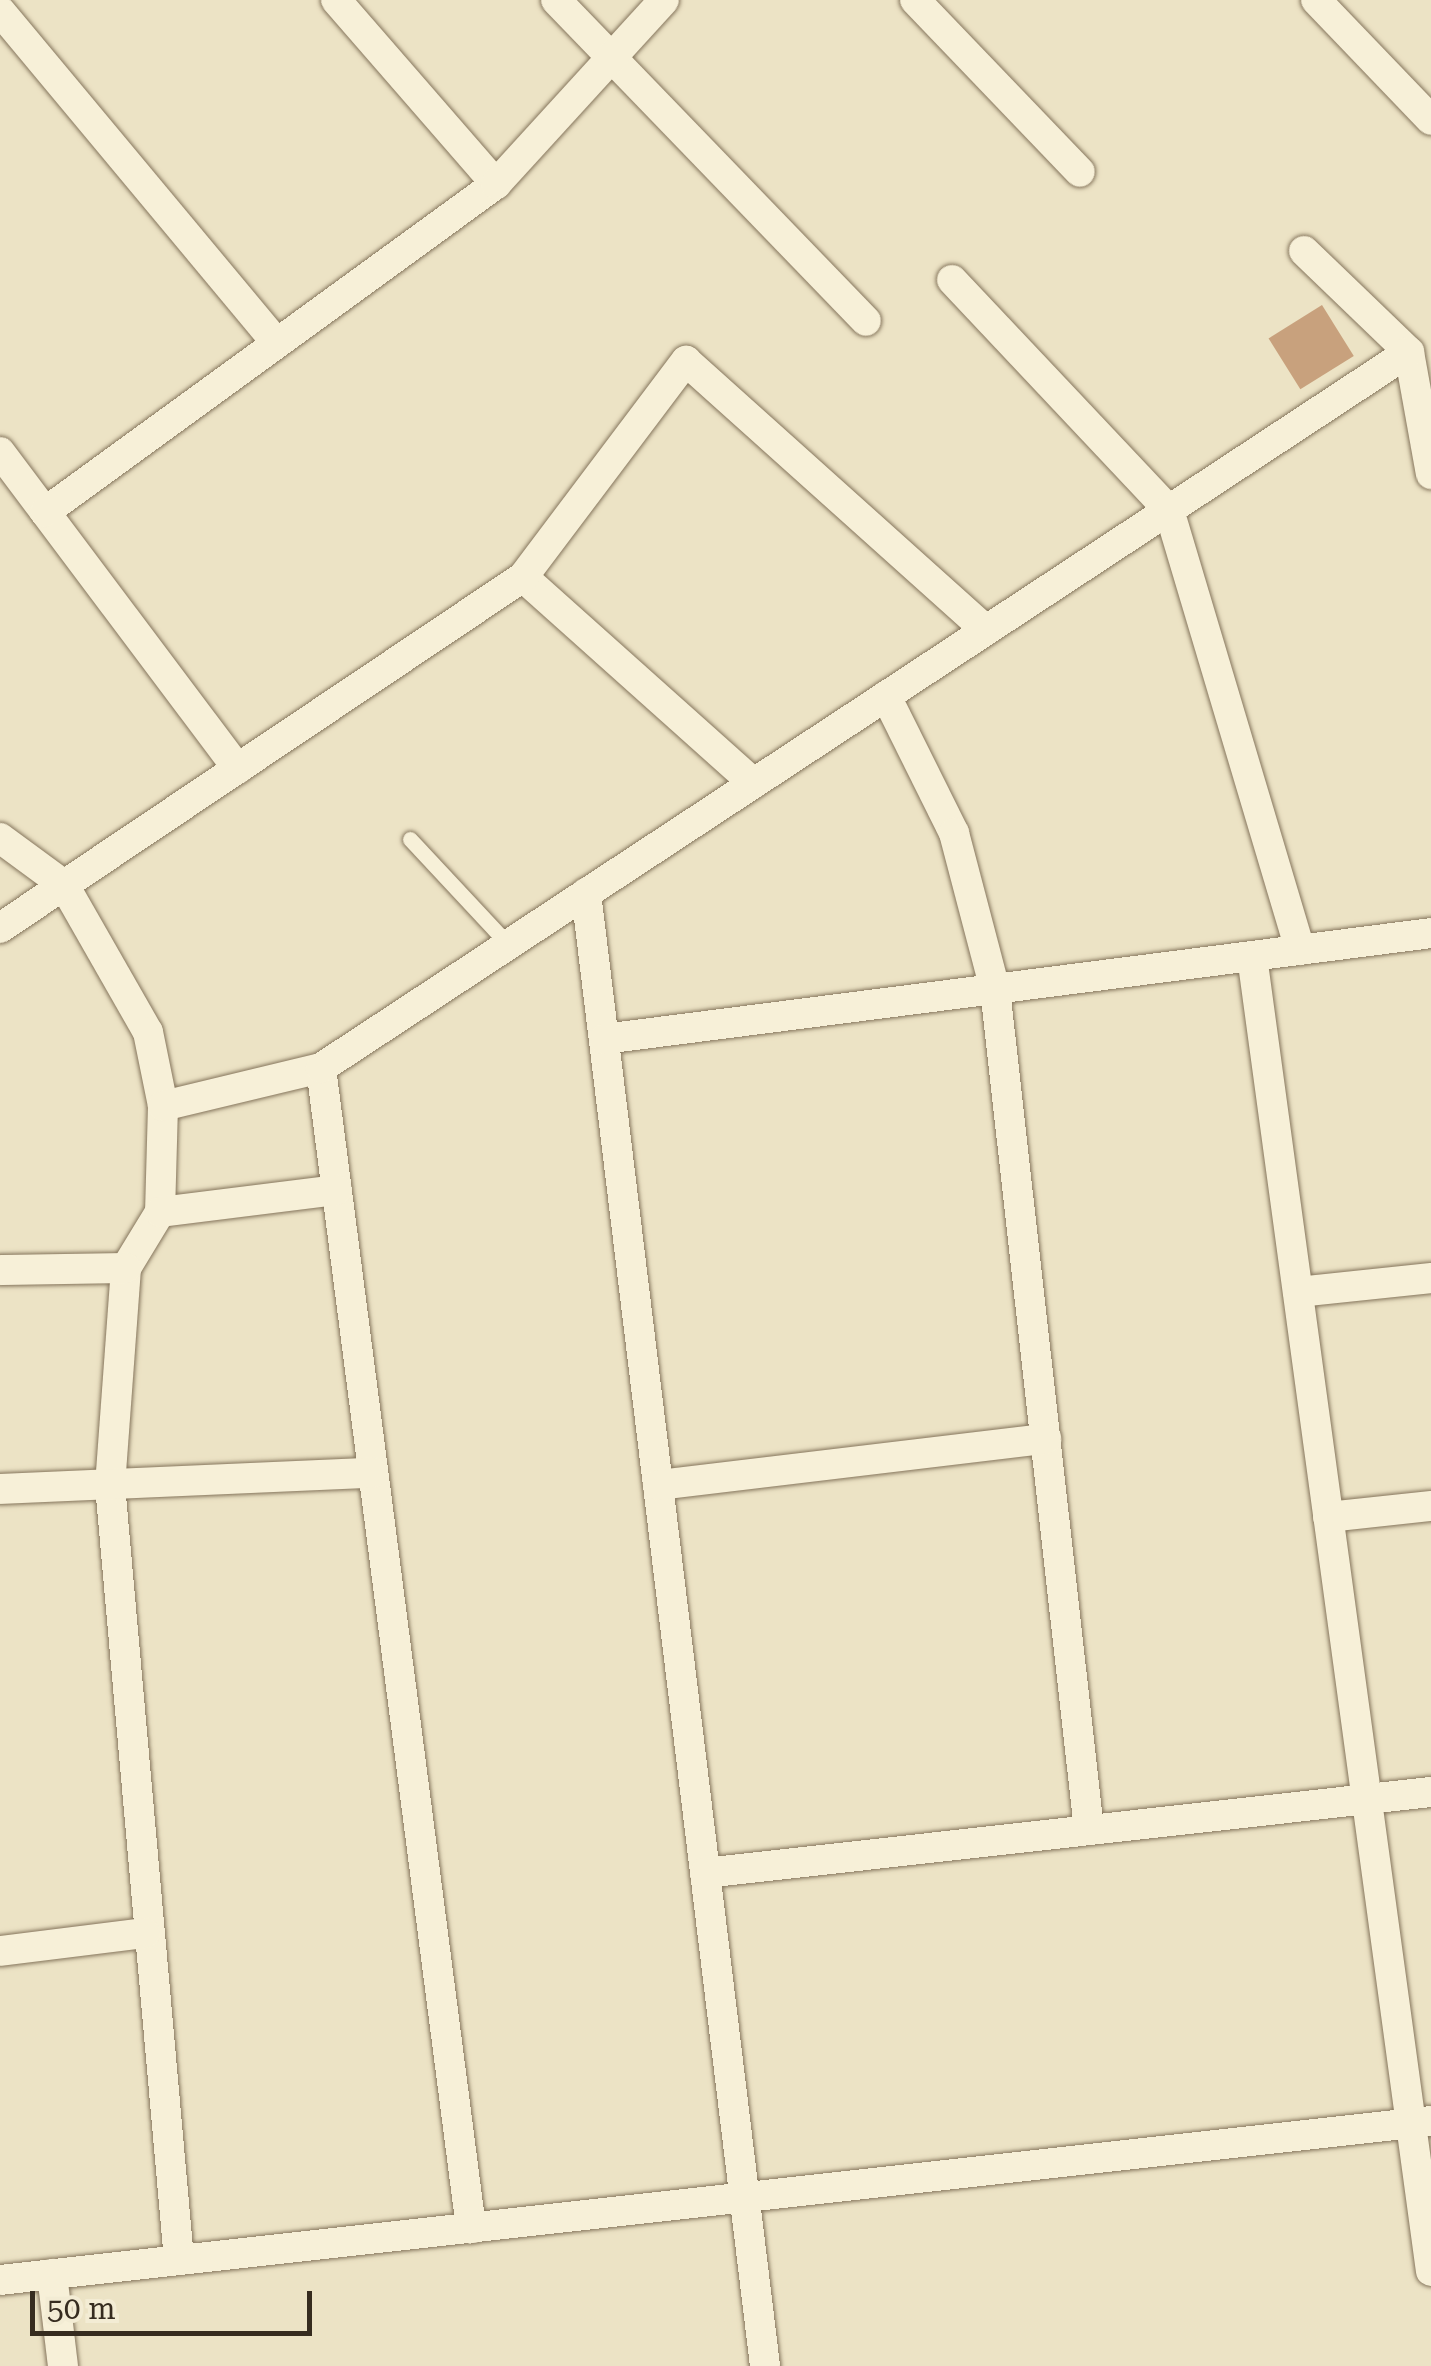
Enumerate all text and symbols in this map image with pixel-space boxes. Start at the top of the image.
scale bar [35,2271,318,2333]
text: 50 m [47,2291,116,2326]

